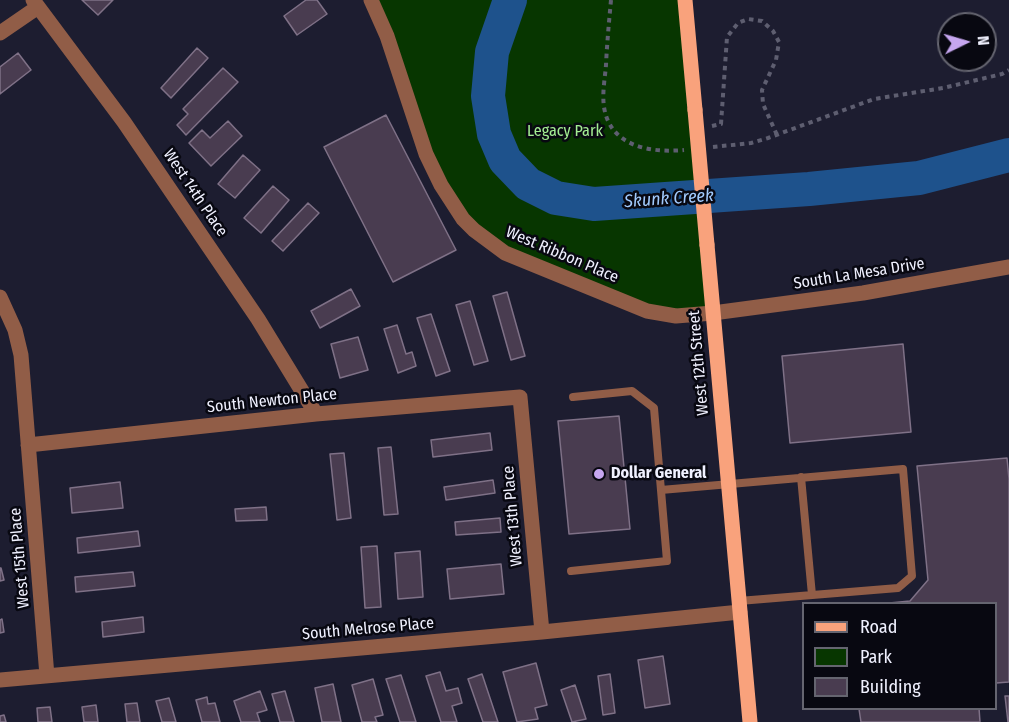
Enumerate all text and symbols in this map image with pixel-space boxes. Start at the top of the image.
north arrow [937,12,997,72]
text: N [974,35,993,46]
park label: Legacy Park [527,122,603,142]
street label: West 14th Place [159,146,231,240]
water label: Skunk Creek [623,185,715,213]
street label: West Ribbon Place [503,223,621,287]
street label: South La Mesa Drive [792,254,926,294]
street label: West 12th Street [685,310,713,416]
street label: South Newton Place [206,385,338,417]
place label: Dollar General [611,464,706,484]
street label: West 13th Place [499,465,527,567]
marker: Dollar General [592,467,606,481]
street label: West 15th Place [6,507,34,609]
legend [802,602,997,710]
street label: South Melrose Place [301,614,435,644]
text: Road [860,616,897,638]
text: Park [860,646,892,668]
text: Building [860,676,921,698]

